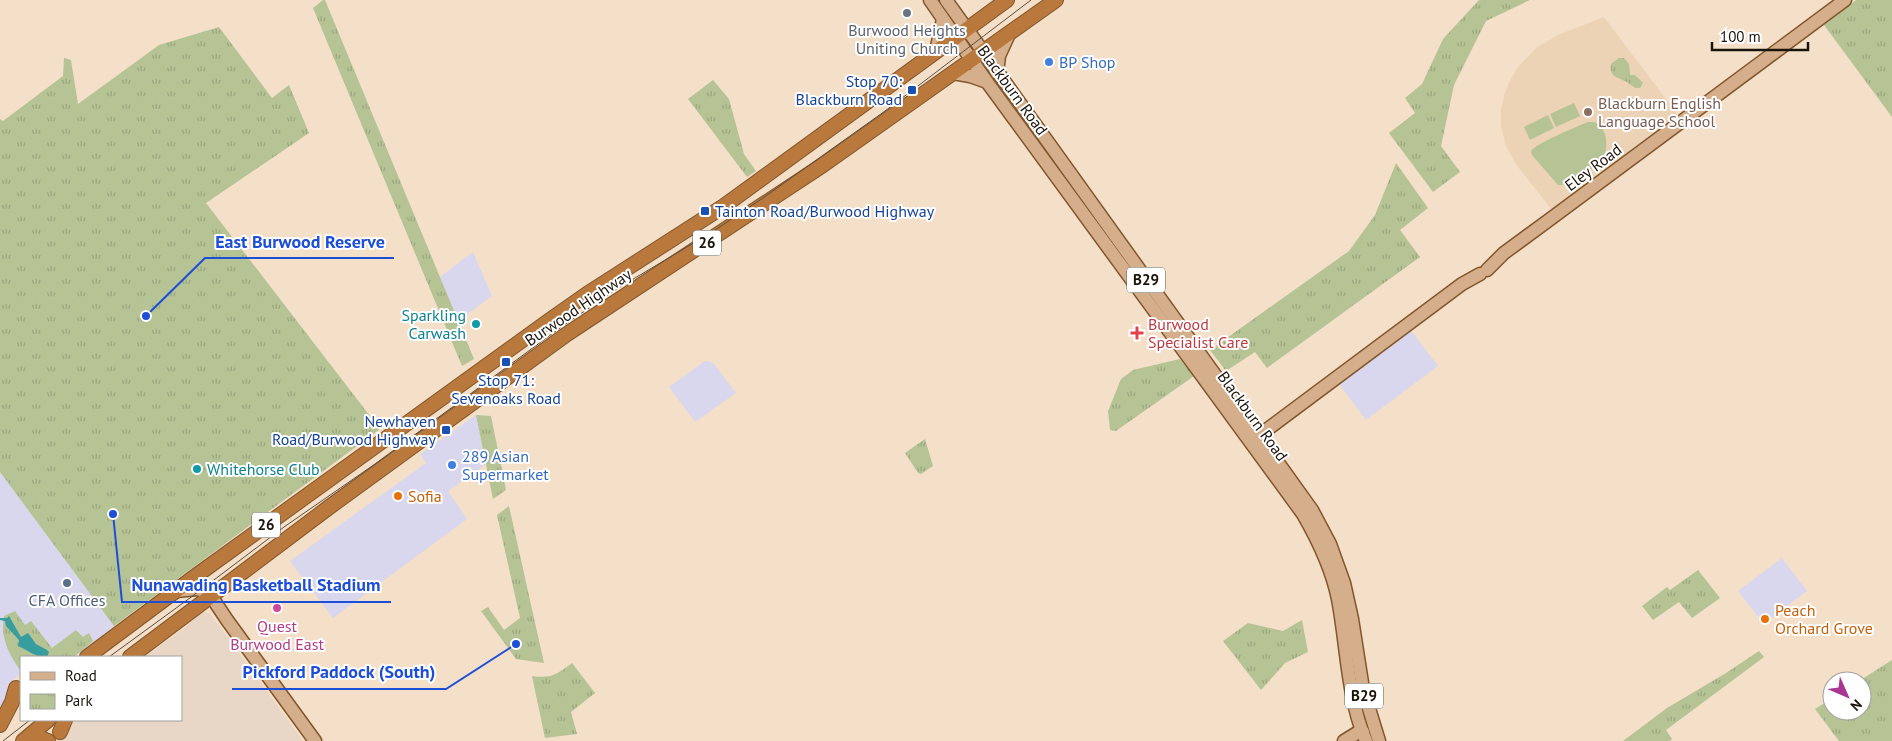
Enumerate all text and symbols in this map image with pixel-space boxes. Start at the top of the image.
marker: Burwood Heights Uniting Church [901,7,913,19]
place label: Burwood Heights Uniting Church [848,20,966,58]
scale bar [1712,20,1808,52]
text: 100 m [1720,27,1761,46]
street label: Blackburn Road [974,41,1052,139]
place label: BP Shop [1059,52,1115,72]
marker: BP Shop [1043,56,1055,68]
place label: Stop 70: Blackburn Road [796,71,902,109]
marker: Stop 70: Blackburn Road [906,84,918,96]
place label: Blackburn English Language School [1598,93,1721,131]
marker: Blackburn English Language School [1582,106,1594,118]
street label: Eley Road [1561,139,1625,195]
place label: Tainton Road/Burwood Highway [715,201,935,221]
marker: Tainton Road/Burwood Highway [699,205,711,217]
callout: East Burwood Reserve [205,225,394,258]
text: East Burwood Reserve [215,230,385,253]
road number: 26 [693,230,721,256]
street label: Burwood Highway [521,264,636,350]
road number: B29 [1127,268,1165,292]
place label: Sparkling Carwash [402,305,466,343]
place label: Burwood Specialist Care [1148,314,1248,352]
marker: Sparkling Carwash [470,318,482,330]
marker: Burwood Specialist Care [1130,326,1144,340]
marker: Stop 71: Sevenoaks Road [500,356,512,368]
street label: Blackburn Road [1214,367,1292,465]
place label: Stop 71: Sevenoaks Road [451,370,561,408]
place label: Newhaven Road/Burwood Highway [272,411,437,449]
marker: Newhaven Road/Burwood Highway [440,424,452,436]
place label: 289 Asian Supermarket [462,446,549,484]
place label: Whitehorse Club [207,459,320,479]
marker: 289 Asian Supermarket [446,459,458,471]
marker: Whitehorse Club [191,463,203,475]
place label: Sofia [408,486,442,506]
marker: Sofia [392,490,404,502]
road number: 26 [252,512,280,538]
callout: Nunawading Basketball Stadium [122,569,391,602]
text: Nunawading Basketball Stadium [131,573,381,596]
marker: CFA Offices [61,577,73,589]
place label: CFA Offices [29,590,106,610]
place label: Peach Orchard Grove [1775,600,1873,638]
marker: Quest Burwood East [271,602,283,614]
marker: Peach Orchard Grove [1759,613,1771,625]
place label: Quest Burwood East [230,616,324,654]
legend [20,656,182,721]
callout: Pickford Paddock (South) [232,656,446,689]
text: Pickford Paddock (South) [243,660,435,683]
text: Road [65,666,97,685]
north arrow [1822,671,1872,721]
road number: B29 [1345,684,1383,708]
text: Park [65,691,93,710]
text: N [1847,696,1866,715]

